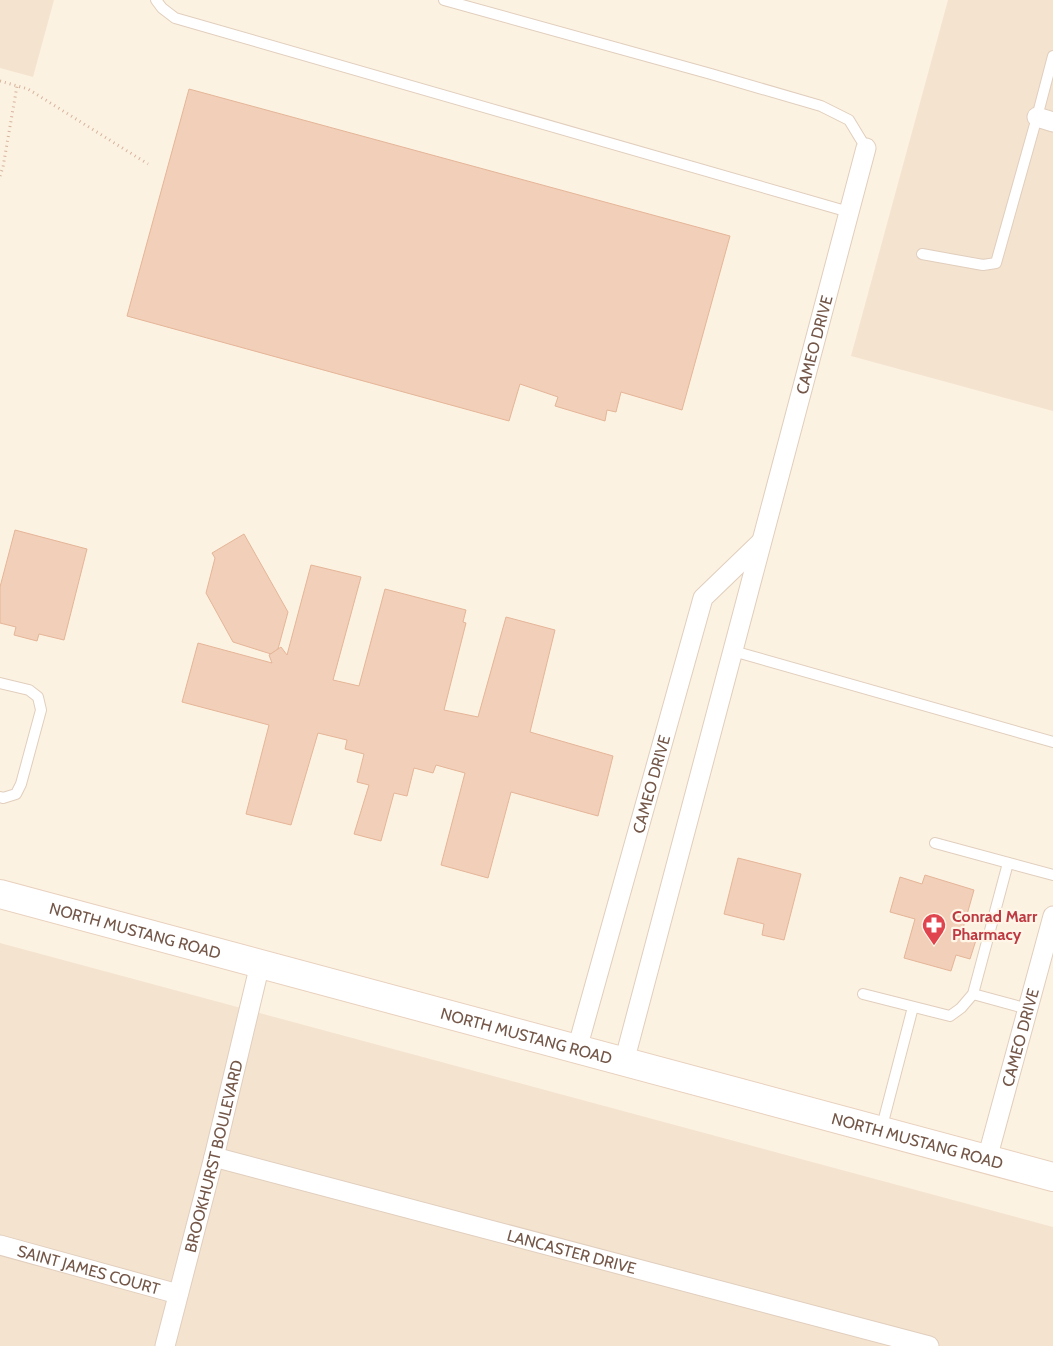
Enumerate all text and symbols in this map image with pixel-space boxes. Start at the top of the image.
street label: CAMEO DRIVE [792,293,837,396]
street label: CAMEO DRIVE [629,733,674,836]
street label: NORTH MUSTANG ROAD [47,899,223,963]
place label: Conrad Marr Pharmacy [952,907,1038,944]
pharmacy icon: Conrad Marr Pharmacy [921,912,947,946]
street label: CAMEO DRIVE [998,986,1043,1089]
street label: NORTH MUSTANG ROAD [438,1004,614,1068]
street label: BROOKHURST BOULEVARD [181,1058,247,1254]
street label: NORTH MUSTANG ROAD [829,1109,1005,1173]
street label: LANCASTER DRIVE [505,1226,638,1278]
street label: SAINT JAMES COURT [15,1241,162,1299]

